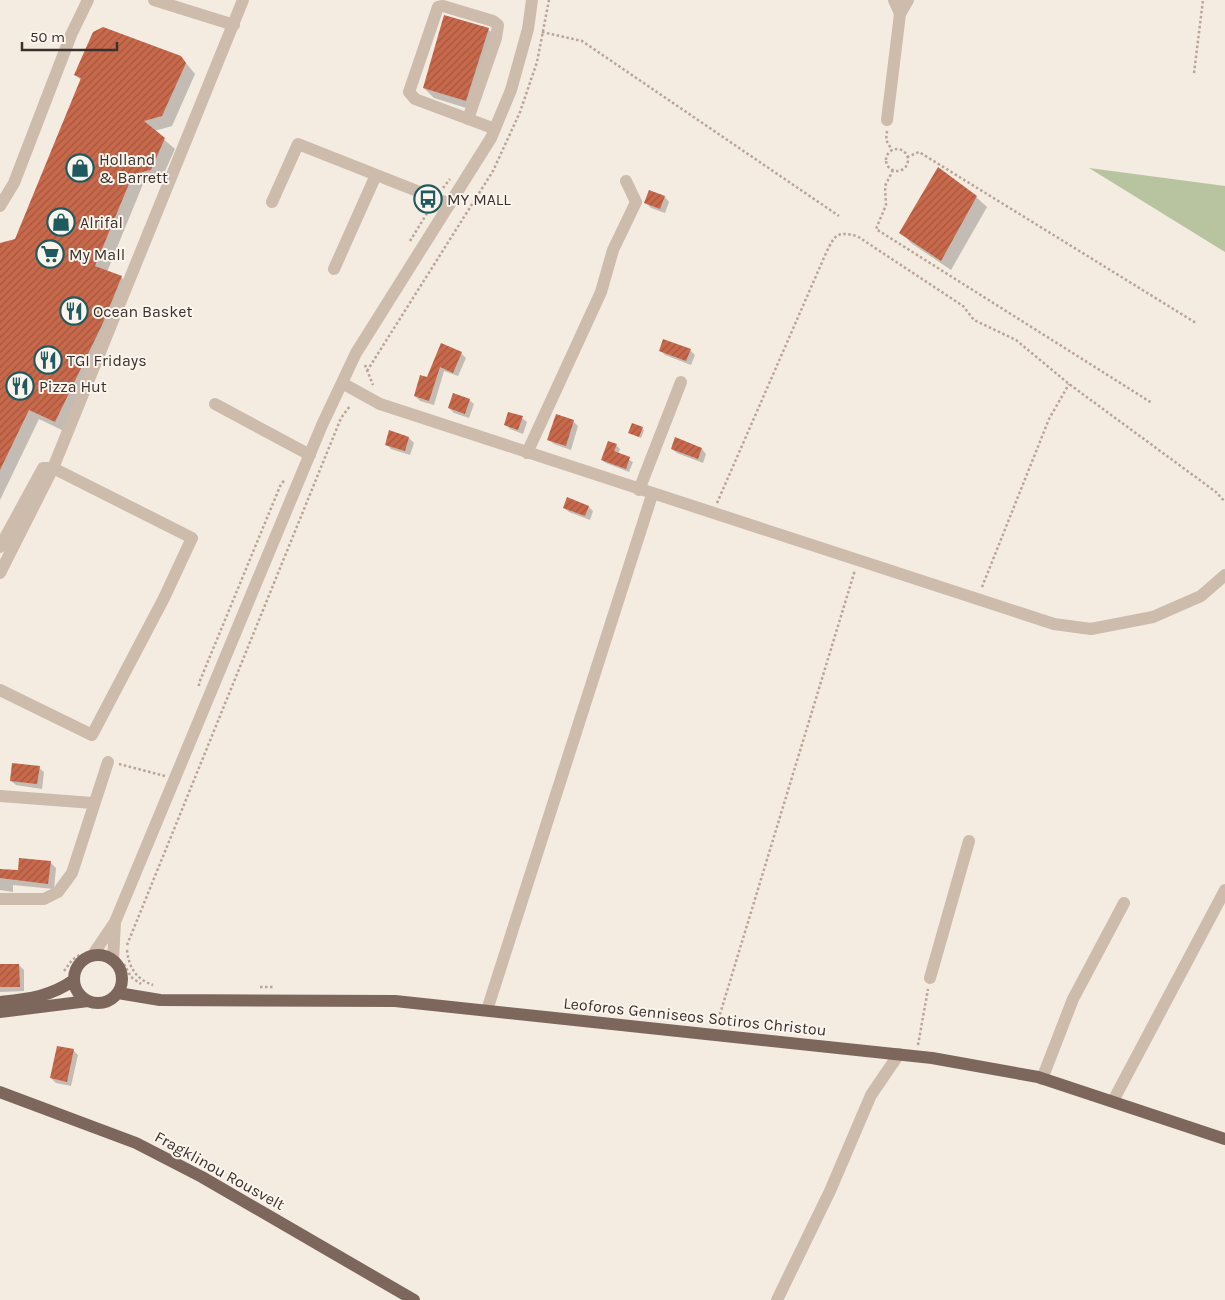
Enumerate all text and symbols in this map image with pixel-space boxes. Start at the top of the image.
scale bar [22,20,118,52]
text: 50 m [30,28,65,46]
place label: Holland & Barrett [99,150,168,187]
shop icon: Holland & Barrett [65,153,95,183]
bus stop icon: MY MALL [413,184,443,214]
place label: MY MALL [447,190,511,209]
shop icon: Alrifal [46,207,76,237]
place label: Alrifal [80,213,123,232]
supermarket icon: My Mall [35,239,65,269]
place label: My Mall [69,245,125,264]
restaurant icon: Ocean Basket [59,296,89,326]
place label: Ocean Basket [93,302,192,321]
restaurant icon: TGI Fridays [33,345,63,375]
place label: TGI Fridays [67,351,147,370]
restaurant icon: Pizza Hut [5,371,35,401]
place label: Pizza Hut [39,377,107,396]
street label: Leoforos Genniseos Sotiros Christou [562,993,827,1040]
street label: Fragklinou Rousvelt [151,1127,288,1214]

